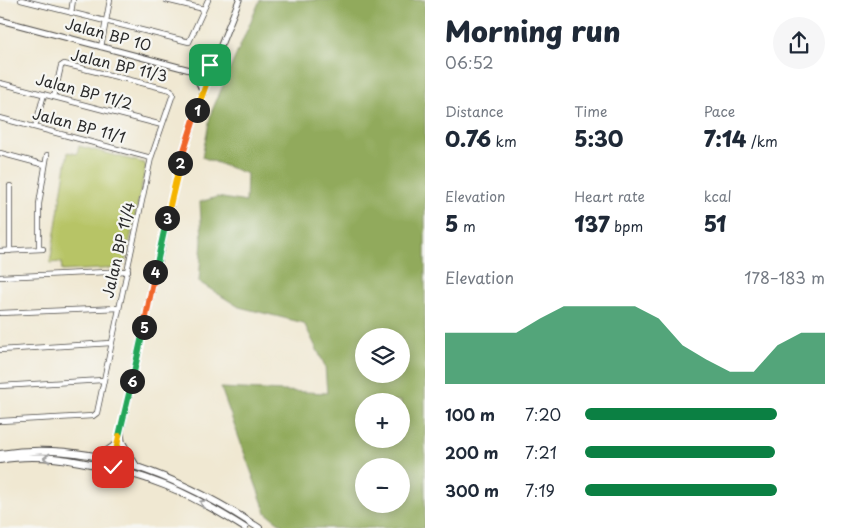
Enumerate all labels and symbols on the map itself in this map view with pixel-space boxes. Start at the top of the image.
street label: Jalan BP 10 [63,11,154,56]
street label: Jalan BP 11/3 [69,42,170,87]
pin [189,44,231,86]
street label: Jalan BP 11/2 [34,67,135,114]
pin: 1 [184,98,210,122]
street label: Jalan BP 11/1 [30,101,128,148]
pin: 2 [168,150,192,176]
street label: Jalan BP 11/4 [95,199,140,300]
pin: 3 [154,206,180,230]
pin: 4 [142,260,168,284]
pin: 5 [132,314,156,340]
pin: 6 [120,368,144,394]
pin [92,446,134,488]
one-way arrow [43,453,50,463]
one-way arrow [200,499,209,509]

